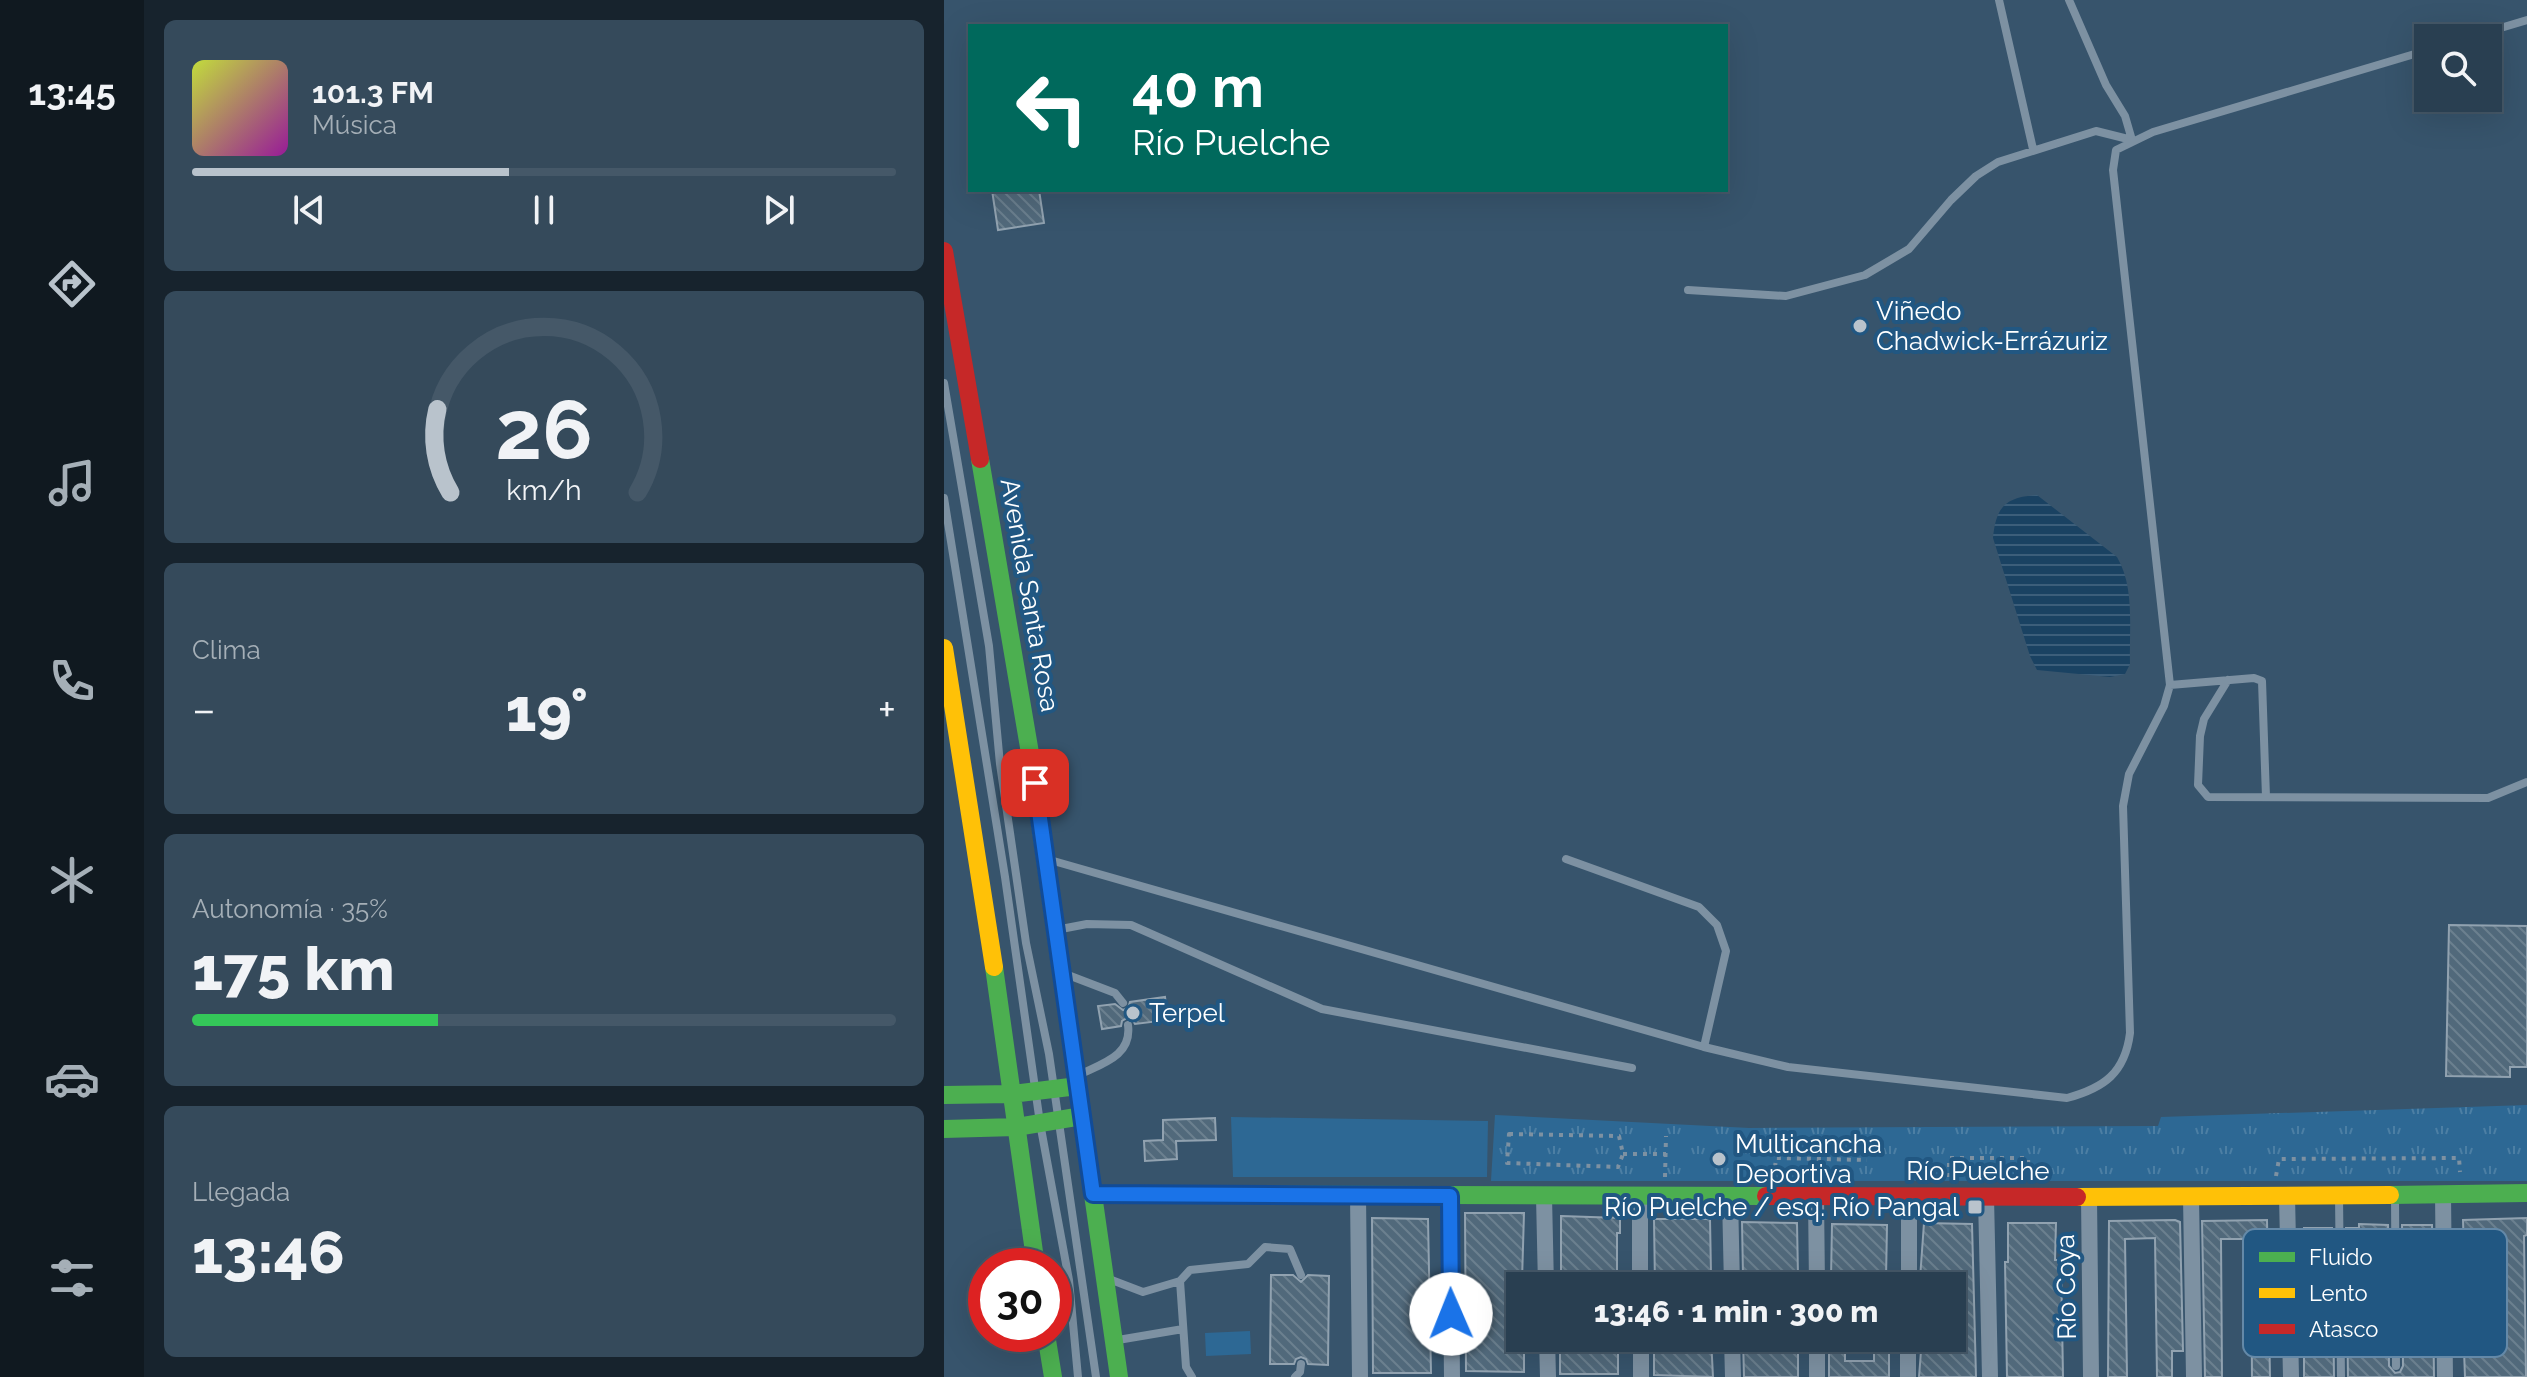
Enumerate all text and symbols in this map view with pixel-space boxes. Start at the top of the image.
map controls [2414,24,2502,112]
button: search [2414,24,2502,112]
text: 40 m [1132,54,1264,120]
icon: left [1000,56,1104,160]
text: 13:45 [28,71,116,113]
text: 101.3 FM [312,75,434,110]
text: Música [312,110,397,140]
text: Río Puelche [1132,121,1330,163]
icon: previous [287,188,331,232]
icon: pause [522,188,566,232]
icon: next [757,188,801,232]
icon: directions [44,256,100,312]
place label: Viñedo Chadwick-Errázuriz [1876,296,2108,356]
marker: Viñedo Chadwick-Errázuriz [1851,317,1869,335]
text: 26 [495,381,593,478]
icon: music [44,455,100,511]
text: km/h [506,473,582,507]
street label: Avenida Santa Rosa [995,476,1065,714]
text: Clima [192,635,261,665]
icon: phone [44,653,100,709]
text: 19° [506,675,588,745]
text: − [192,684,216,735]
text: + [878,684,896,735]
pin [1001,749,1069,817]
icon: arrive [1013,761,1057,805]
icon: climate [44,852,100,908]
text: Autonomía · 35% [192,894,388,924]
text: 175 km [192,934,395,1004]
place label: Terpel [1149,998,1226,1028]
marker: Terpel [1124,1004,1142,1022]
icon: car [44,1051,100,1107]
place label: Multicancha Deportiva [1735,1129,1882,1189]
marker: Multicancha Deportiva [1710,1150,1728,1168]
street label: Río Puelche [1906,1156,2050,1186]
text: Llegada [192,1177,290,1207]
place label: Río Puelche / esq. Río Pangal [1604,1192,1960,1222]
marker: Río Puelche / esq. Río Pangal [1966,1198,1984,1216]
text: 13:46 [192,1217,345,1287]
legend [2243,1229,2507,1357]
street label: Río Coya [2050,1234,2082,1340]
text: Fluido [2309,1244,2373,1270]
speed limit sign: 30 [968,1248,1072,1352]
icon: filters [44,1250,100,1306]
position arrow [1409,1272,1493,1356]
text: Lento [2309,1280,2367,1306]
text: 13:46 · 1 min · 300 m [1594,1294,1878,1329]
text: Atasco [2309,1316,2378,1342]

